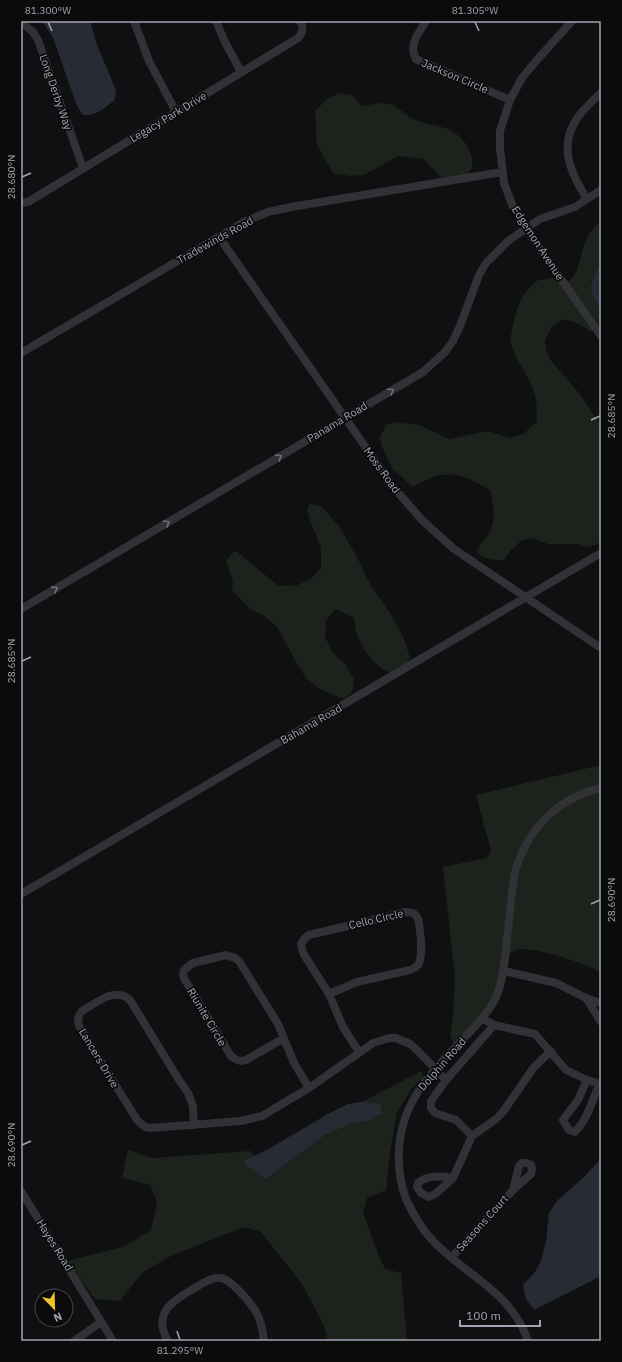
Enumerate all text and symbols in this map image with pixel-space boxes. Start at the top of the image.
text: 81.300°W [25,4,71,17]
text: 81.305°W [452,4,498,17]
street label: Long Derby Way [37,52,76,132]
street label: Jackson Circle [419,56,491,96]
street label: Legacy Park Drive [127,89,209,145]
text: 28.680°N [5,155,18,199]
street label: Edgemon Avenue [509,203,567,283]
street label: Tradewinds Road [174,213,256,267]
one-way arrow [387,388,394,395]
text: 28.685°N [605,394,618,438]
street label: Panama Road [304,399,370,445]
street label: Moss Road [361,444,403,496]
one-way arrow [275,454,282,461]
one-way arrow [163,520,170,527]
one-way arrow [51,586,58,593]
text: 28.685°N [5,639,18,683]
street label: Bahama Road [278,701,344,747]
text: 28.690°N [605,878,618,922]
street label: Cello Circle [347,906,405,932]
street label: Riunite Circle [184,985,230,1049]
street label: Lancers Drive [76,1026,122,1090]
street label: Dolphin Road [415,1034,469,1094]
text: 28.690°N [5,1123,18,1167]
street label: Seasons Court [453,1192,511,1254]
street label: Hayes Road [34,1217,76,1273]
north arrow [34,1288,74,1328]
scale bar [460,1302,540,1328]
text: 100 m [466,1308,501,1323]
text: N [51,1309,64,1325]
text: 81.295°W [157,1344,203,1357]

